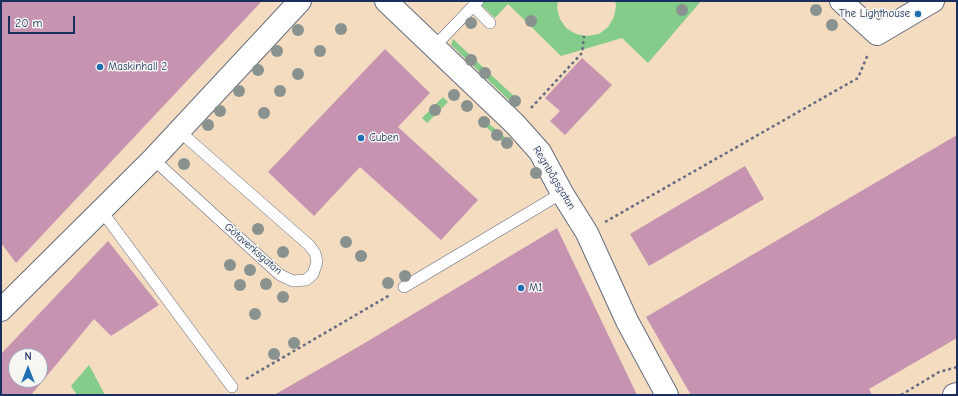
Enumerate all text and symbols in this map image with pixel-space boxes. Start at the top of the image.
place label: The Lighthouse [839,7,910,21]
scale bar [10,8,77,34]
marker: The Lighthouse [913,9,923,19]
text: 20 m [15,16,43,30]
place label: Maskinhall 2 [108,60,167,74]
marker: Maskinhall 2 [95,62,105,72]
place label: Cuben [369,131,399,145]
marker: Cuben [356,133,366,143]
street label: Regnbågsgatan [530,144,578,212]
street label: Götaverksgatan [221,220,285,278]
place label: M1 [529,281,543,295]
marker: M1 [516,283,526,293]
north arrow [8,348,48,388]
text: N [24,350,32,363]

